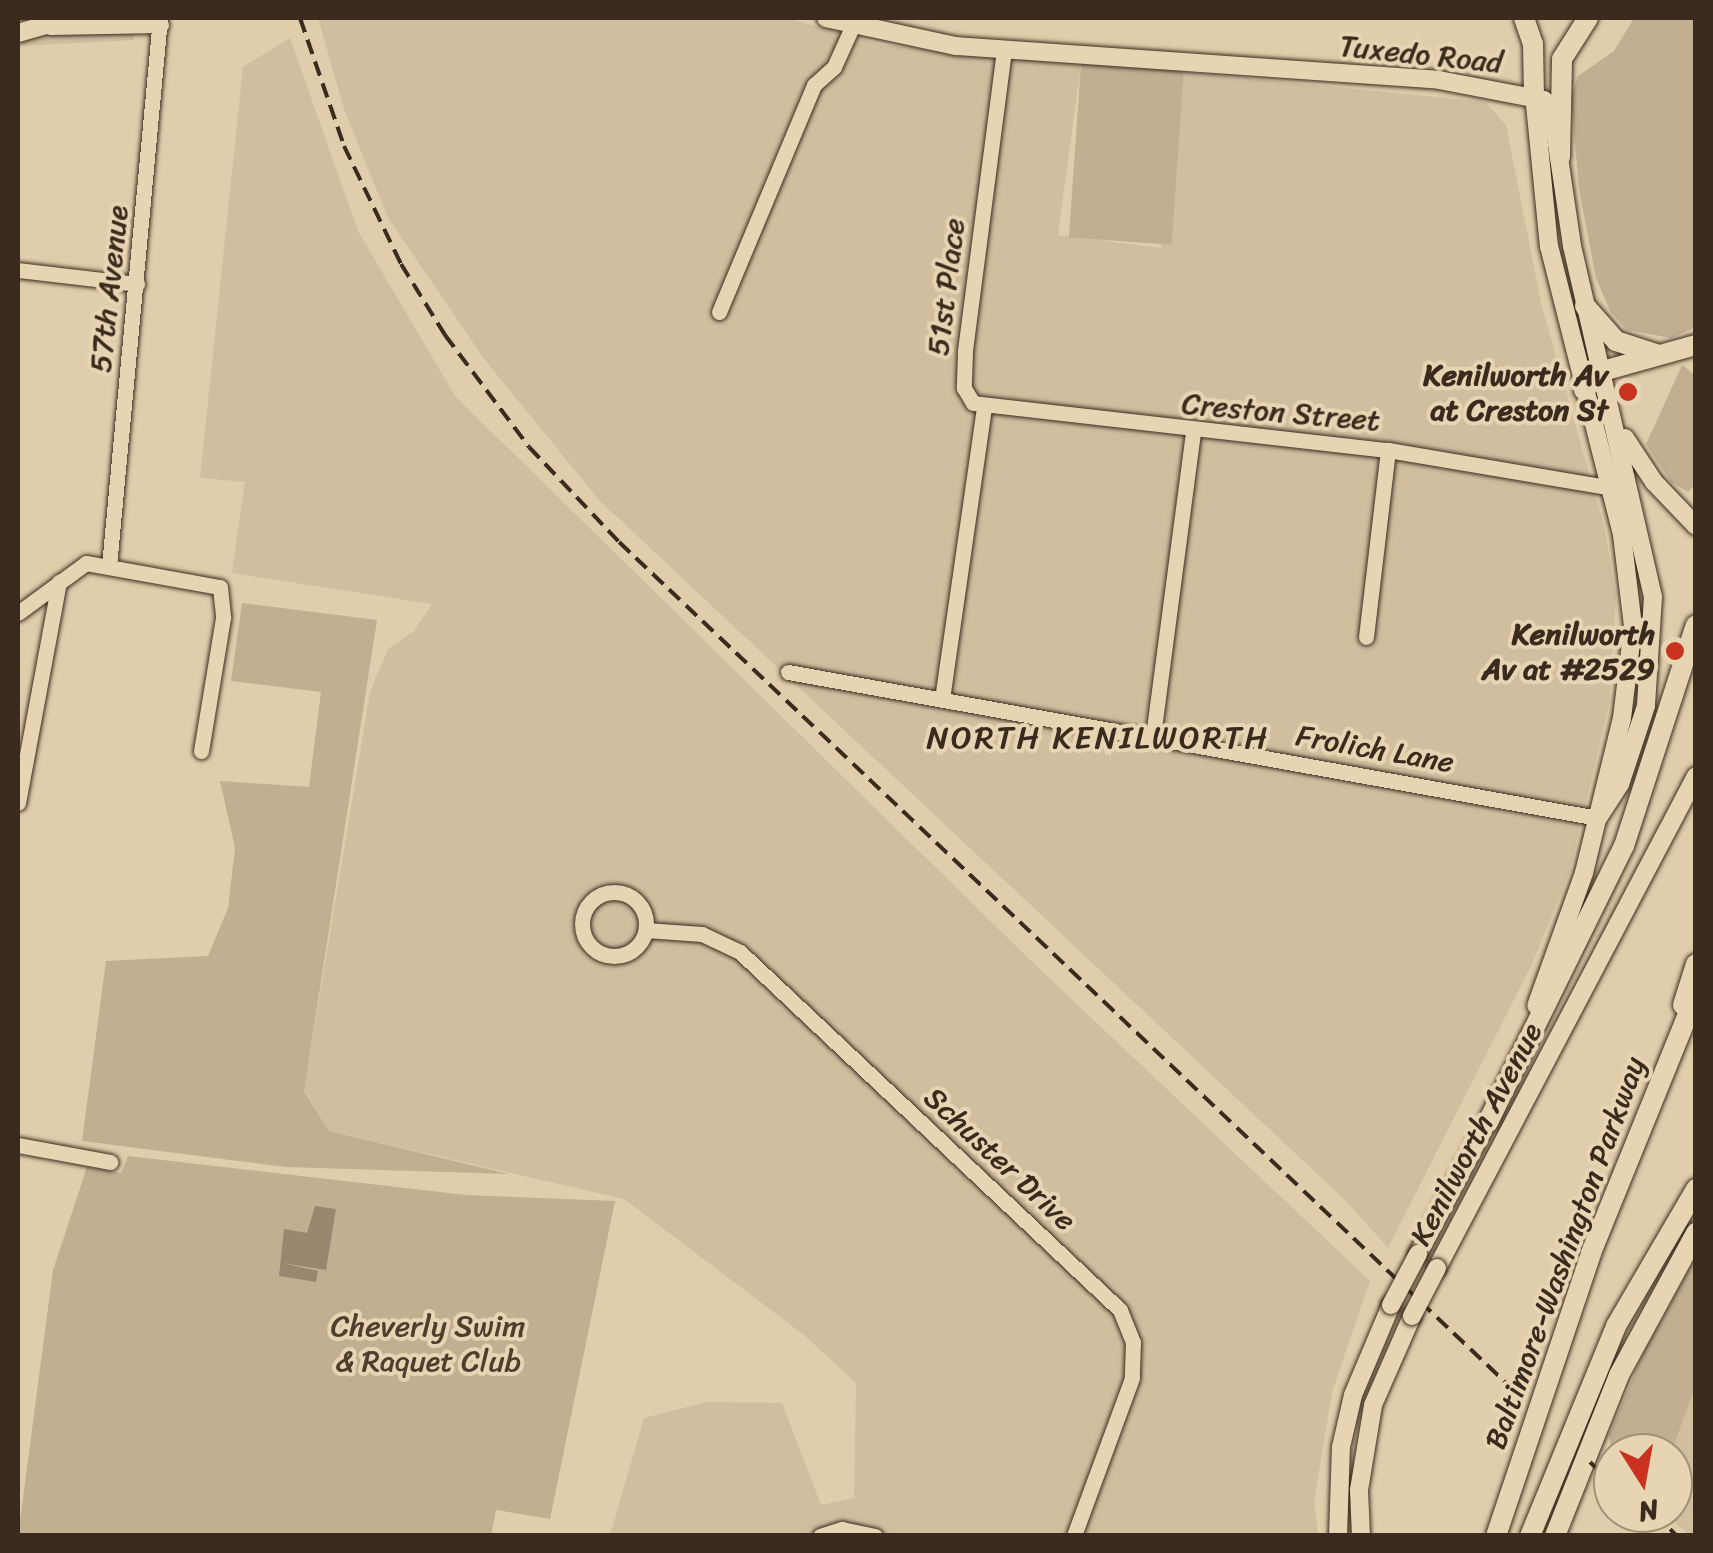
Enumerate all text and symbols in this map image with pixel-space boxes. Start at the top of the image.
street label: Tuxedo Road [1338,28,1504,80]
street label: 57th Avenue [82,204,136,374]
street label: 51st Place [920,216,972,358]
place label: Kenilworth Av at Creston St [1423,357,1608,428]
marker: Kenilworth Av at Creston St [1617,381,1639,403]
street label: Creston Street [1180,385,1382,439]
place label: Kenilworth Av at #2529 [1482,616,1655,686]
marker: Kenilworth Av at #2529 [1664,640,1686,662]
street label: Frolich Lane [1293,717,1457,781]
district label: NORTH KENILWORTH [930,719,1266,757]
street label: Kenilworth Avenue [1402,1017,1550,1251]
street label: Baltimore-Washington Parkway [1477,1052,1653,1454]
street label: Schuster Drive [917,1080,1083,1238]
park label: Cheverly Swim & Raquet Club [331,1308,525,1378]
north arrow [1593,1433,1693,1533]
text: N [1634,1485,1663,1537]

